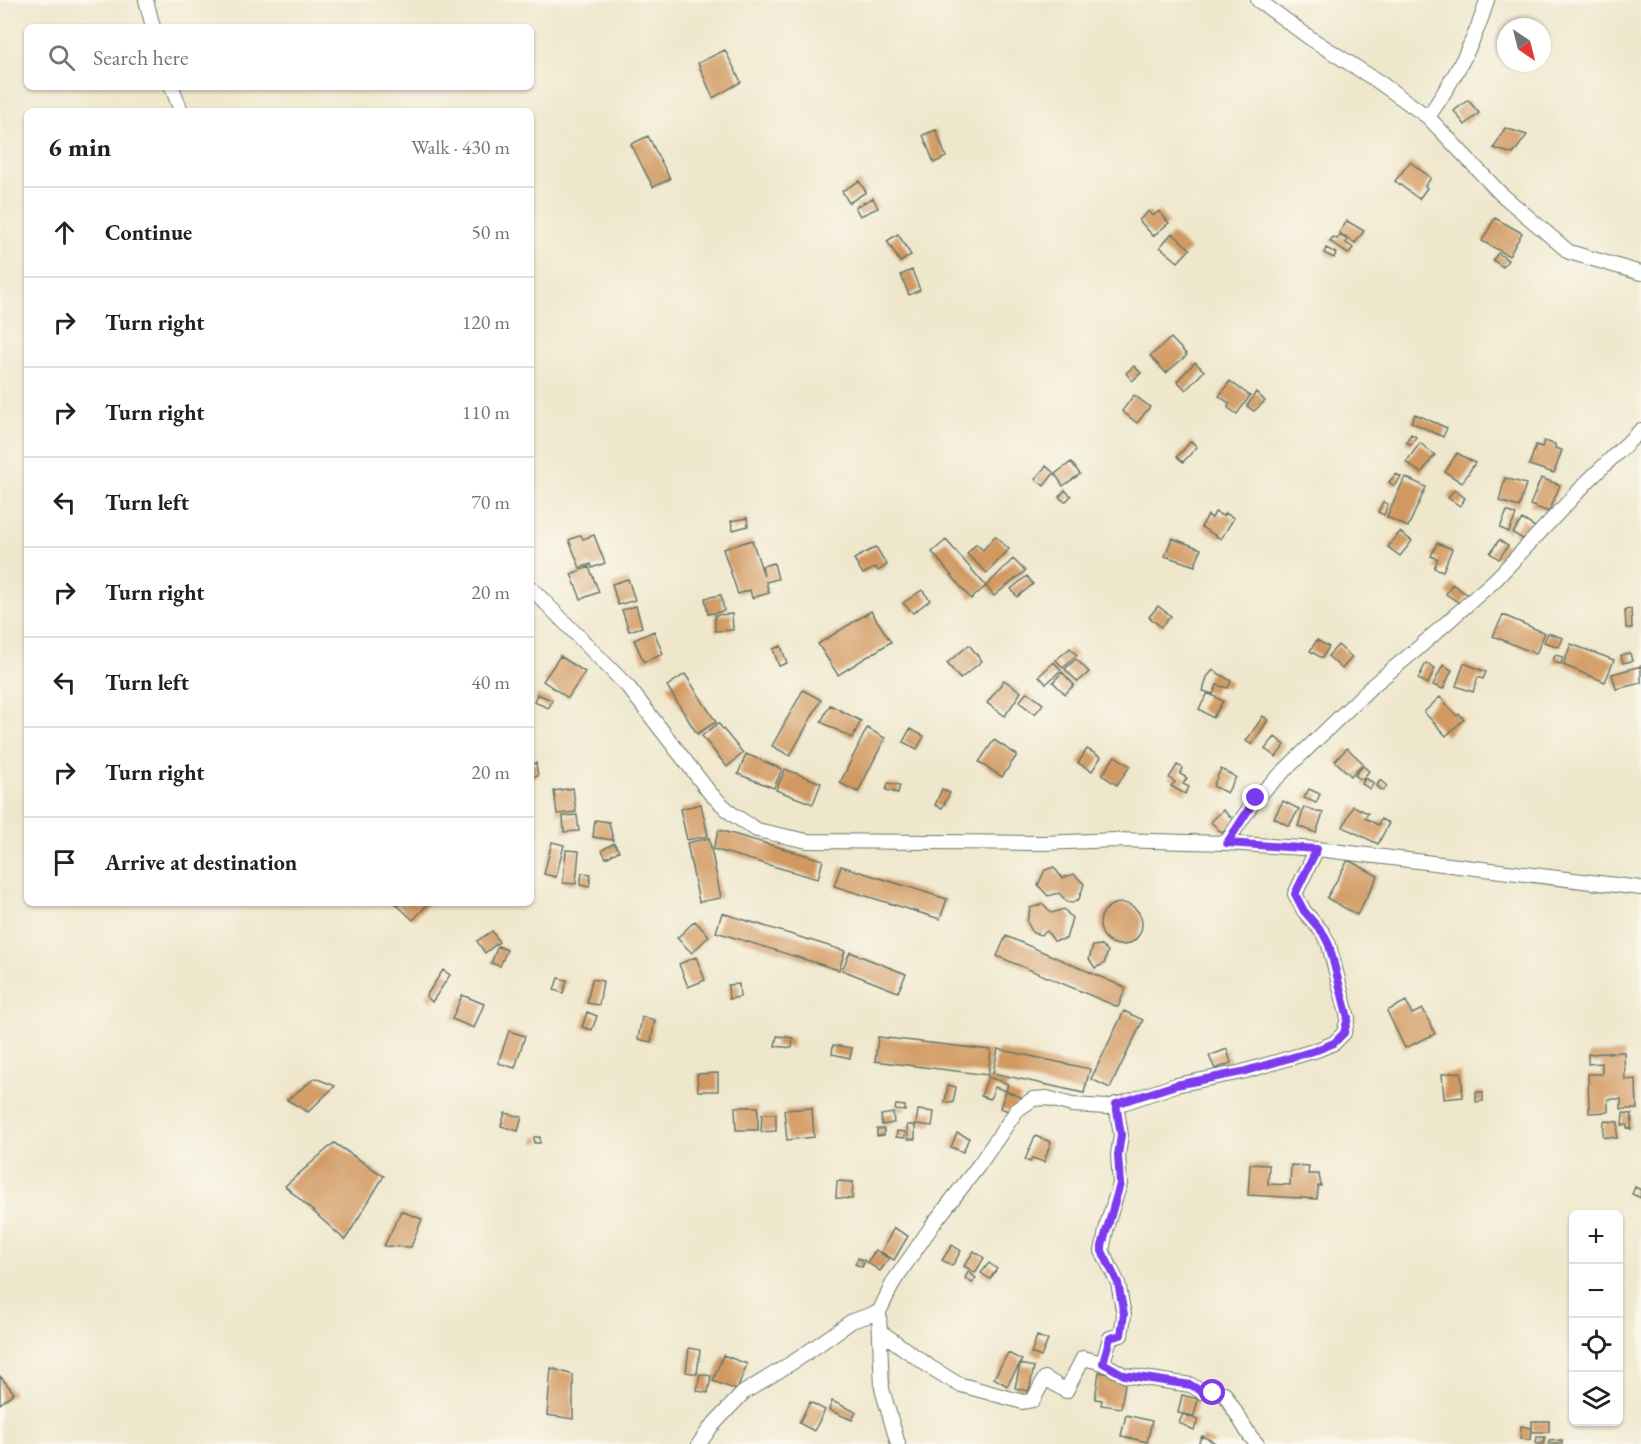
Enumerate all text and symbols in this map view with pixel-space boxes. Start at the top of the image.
north arrow [1497,18,1551,72]
search box [24,24,534,90]
icon: search [45,41,78,74]
text: Search here [93,43,188,72]
text: 6 min [48,130,111,164]
text: Walk · 430 m [411,134,510,160]
icon: ahead [48,216,81,249]
text: Continue [105,218,192,247]
text: 50 m [471,219,510,245]
icon: right [48,306,81,339]
text: Turn right [105,308,204,337]
text: 120 m [462,309,510,335]
icon: right [48,396,81,429]
text: Turn right [105,398,204,427]
text: 110 m [462,399,510,425]
icon: left [48,486,81,519]
text: Turn left [105,488,189,517]
text: 70 m [471,489,510,515]
icon: right [48,576,81,609]
text: Turn right [105,578,204,607]
text: 20 m [471,579,510,605]
icon: left [48,666,81,699]
text: Turn left [105,668,189,697]
text: 40 m [471,669,510,695]
icon: right [48,756,81,789]
text: Turn right [105,758,204,787]
text: 20 m [471,759,510,785]
route end [1242,784,1268,810]
icon: arrive [48,846,81,879]
text: Arrive at destination [105,848,297,877]
map controls [1569,1210,1623,1426]
button: + [1569,1210,1623,1264]
button: − [1569,1264,1623,1318]
button: locate [1569,1318,1623,1372]
button: layers [1569,1372,1623,1426]
route start [1199,1379,1225,1405]

